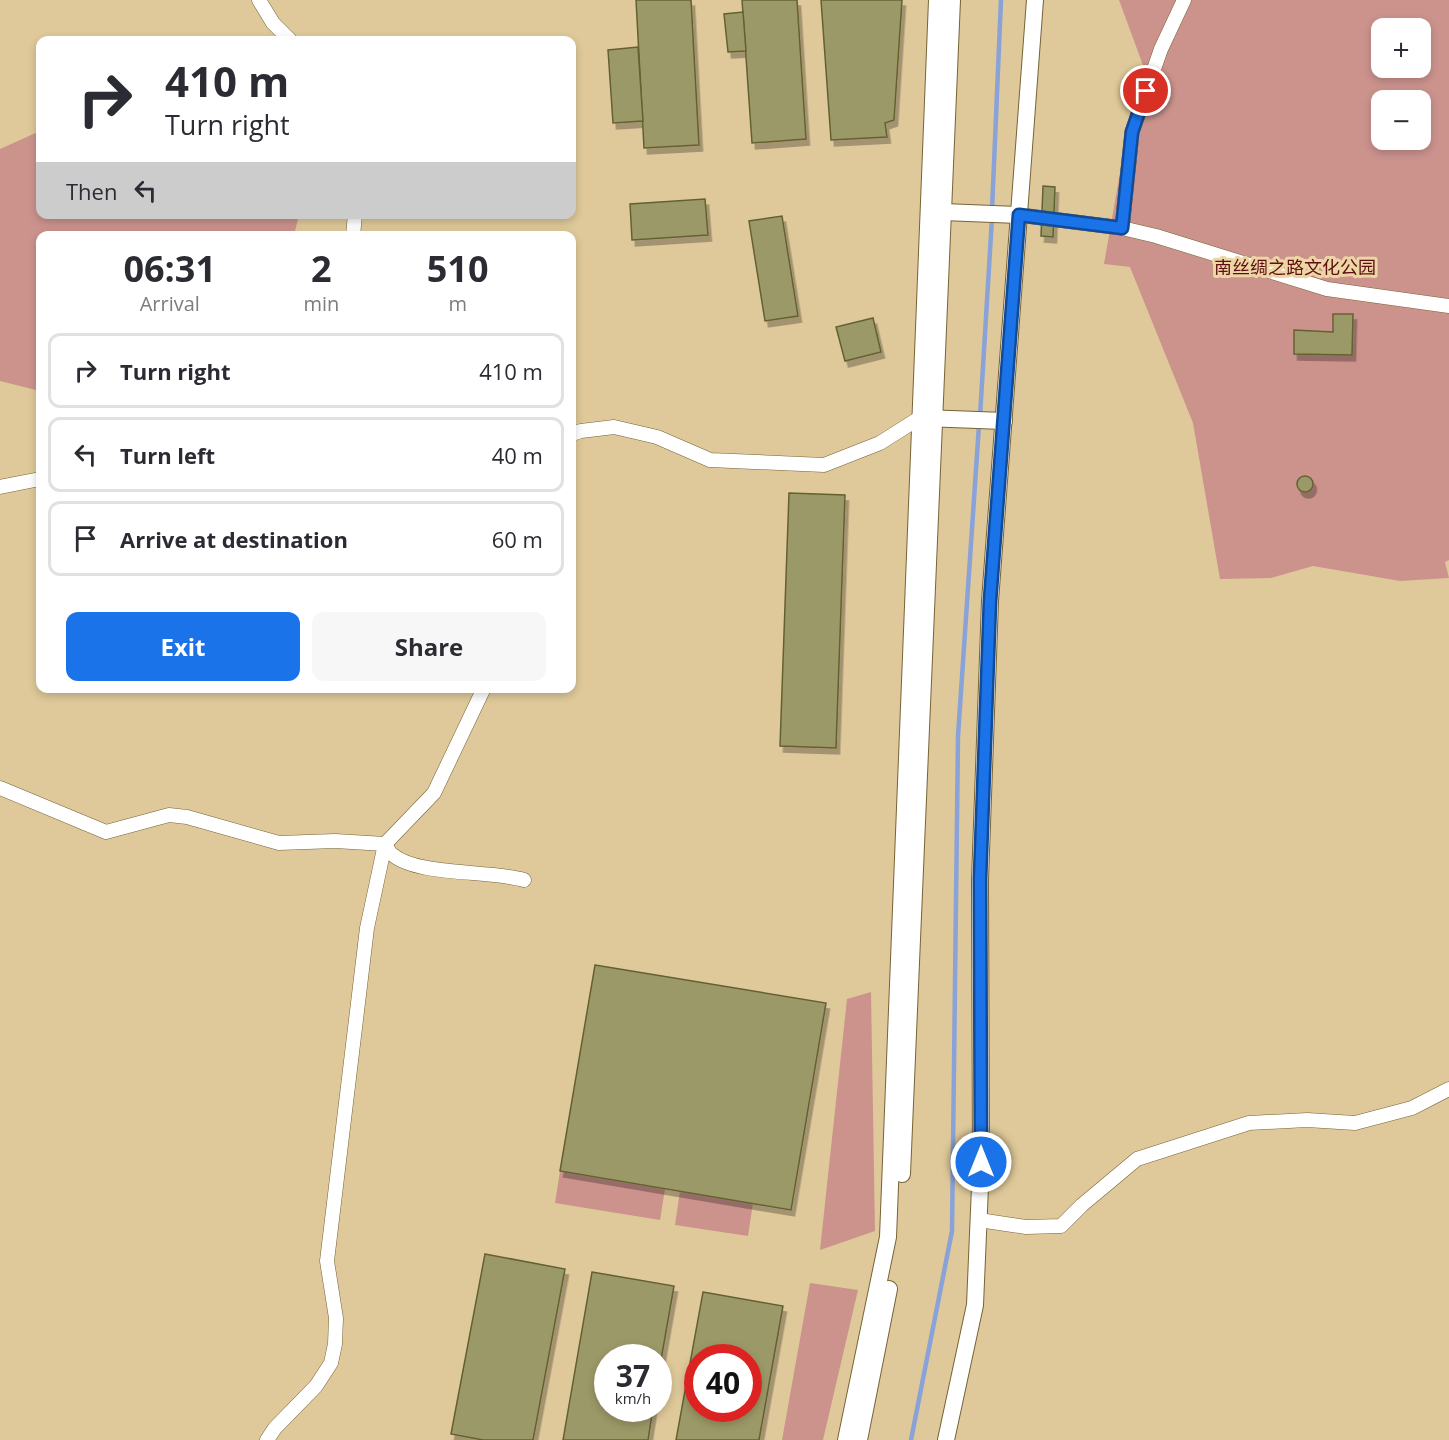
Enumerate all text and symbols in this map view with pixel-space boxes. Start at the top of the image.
map controls [1371,18,1431,150]
button: + [1371,18,1431,78]
text: 410 m [165,52,289,109]
icon: right [66,60,144,138]
pin [1120,65,1171,116]
icon: arrive [1129,74,1162,107]
button: − [1371,90,1431,150]
text: Turn right [165,106,290,143]
icon: left [129,174,162,207]
text: Then [66,176,117,206]
text: 06:31 [123,244,216,293]
text: 2 [311,244,332,293]
text: 510 [427,244,489,293]
park label: 南丝绸之路文化公园 [1214,255,1376,279]
text: Arrival [140,290,200,317]
text: min [303,290,339,317]
text: m [448,290,467,317]
icon: right [69,354,102,387]
text: Turn right [120,356,231,386]
text: 410 m [479,356,543,386]
icon: left [69,438,102,471]
text: Turn left [120,440,215,470]
text: 40 m [492,440,543,470]
icon: arrive [69,522,102,555]
text: Arrive at destination [120,524,348,554]
text: 60 m [492,524,543,554]
button: Exit [66,612,300,681]
button: Share [312,612,546,681]
position arrow [949,1130,1013,1194]
speed limit sign: 40 [684,1344,762,1422]
text: 37 [616,1355,650,1396]
text: km/h [615,1388,651,1408]

